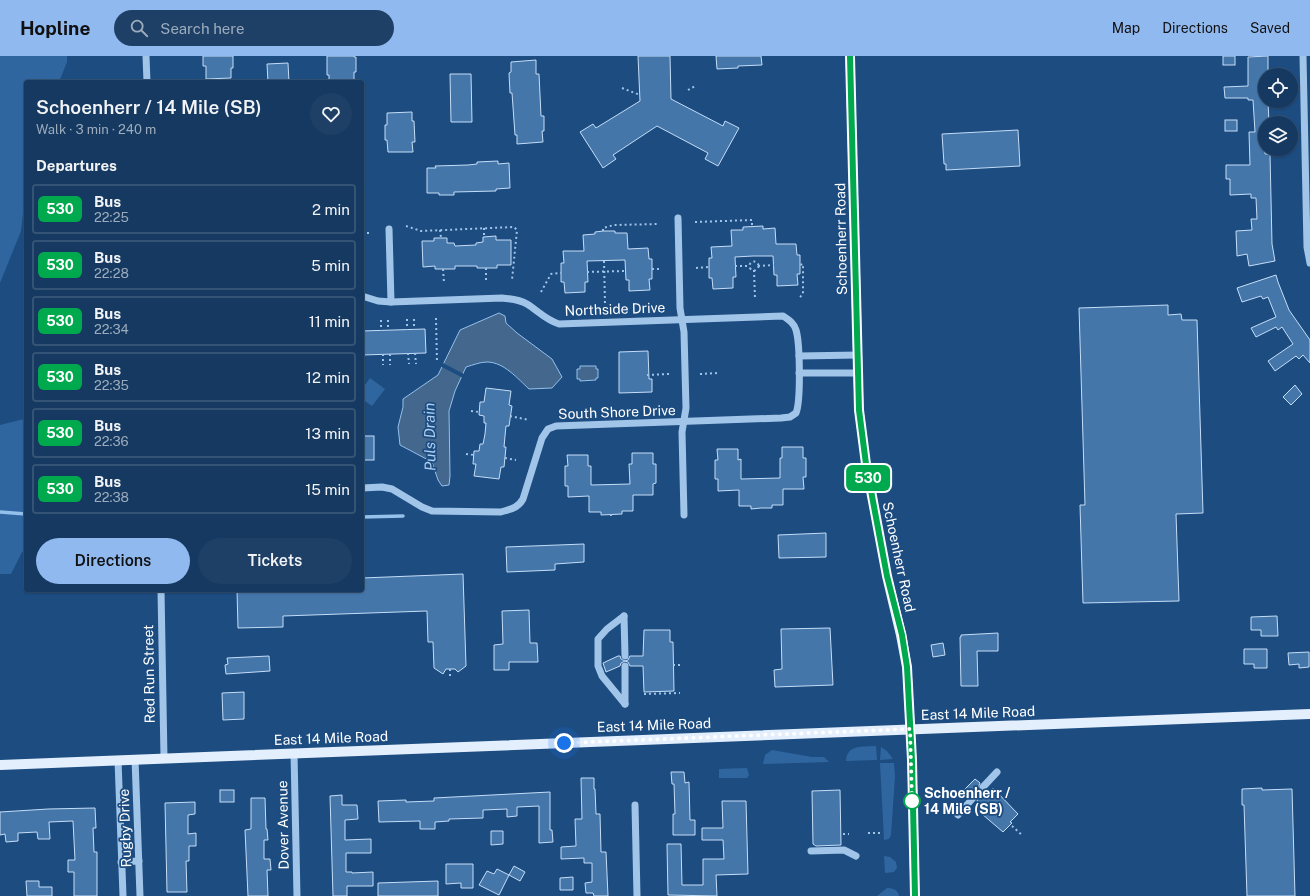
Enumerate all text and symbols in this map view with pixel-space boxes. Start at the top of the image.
search box [114,10,394,46]
text: Hopline [20,17,90,39]
icon: search [128,17,150,39]
text: Search here [160,20,245,37]
text: Map [1112,20,1140,36]
text: Directions [1162,20,1228,36]
text: Saved [1250,20,1290,36]
map controls [1258,68,1298,156]
button: locate [1258,68,1298,108]
button: heart [310,93,352,135]
text: Schoenherr / 14 Mile (SB) [36,96,262,118]
button: layers [1258,116,1298,156]
text: Walk · 3 min · 240 m [36,122,156,137]
text: Departures [36,157,117,174]
street label: Schoenherr Road [832,183,850,295]
text: Bus [94,193,121,210]
text: 530 [46,201,74,217]
text: 2 min [312,201,350,218]
text: 22:25 [94,210,129,225]
text: Bus [94,249,121,266]
text: 530 [46,257,74,273]
text: 5 min [311,257,350,274]
text: 22:28 [94,266,129,281]
street label: Northside Drive [564,299,666,319]
text: Bus [94,305,121,322]
text: 530 [46,313,74,329]
text: 11 min [309,313,350,330]
text: 22:34 [94,322,129,337]
text: Bus [94,361,121,378]
text: 530 [46,369,74,385]
text: 12 min [306,369,350,386]
text: 22:35 [94,378,129,393]
street label: South Shore Drive [558,402,676,422]
water label: Puls Drain [420,403,439,471]
text: Bus [94,417,121,434]
text: 530 [46,425,74,441]
text: 13 min [305,425,350,442]
text: 22:36 [94,434,129,449]
line badge: 530 [845,465,891,491]
text: 530 [854,470,882,486]
text: Bus [94,473,121,490]
text: 530 [46,481,74,497]
text: 15 min [305,481,350,498]
text: 22:38 [94,490,129,505]
street label: Schoenherr Road [879,500,919,614]
button: Directions [36,538,190,584]
button: Tickets [198,538,352,584]
street label: Red Run Street [140,624,158,724]
street label: East 14 Mile Road [921,703,1035,723]
street label: East 14 Mile Road [597,715,711,735]
street label: East 14 Mile Road [274,728,388,748]
your location [554,733,574,753]
street label: Dover Avenue [274,780,292,870]
place label: Schoenherr / 14 Mile (SB) [924,785,1011,817]
street label: Rugby Drive [116,788,134,868]
marker: Schoenherr / 14 Mile (SB) [903,792,921,810]

